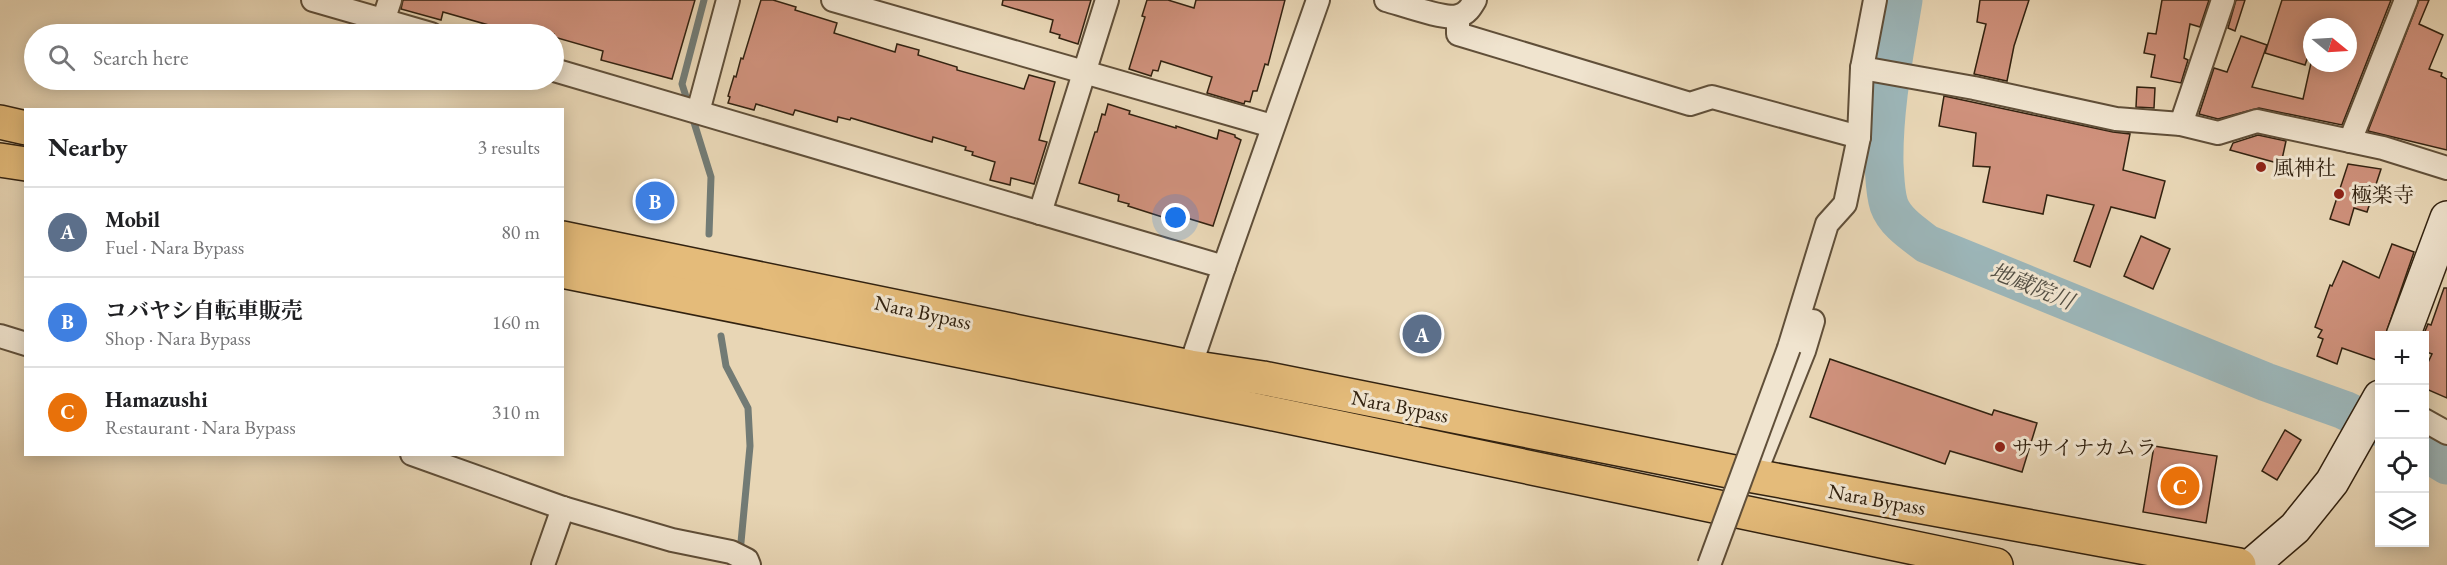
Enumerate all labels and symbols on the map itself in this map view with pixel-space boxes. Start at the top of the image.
north arrow [2303,18,2357,72]
place label: 風神社 [2273,154,2336,181]
marker: 風神社 [2254,160,2268,174]
pin: B [636,178,674,224]
place label: 極楽寺 [2351,181,2414,208]
marker: 極楽寺 [2332,187,2346,201]
your location [1161,203,1190,232]
water label: 地蔵院川 [1986,256,2080,317]
street label: Nara Bypass [872,289,974,335]
pin: A [1402,312,1442,356]
street label: Nara Bypass [1349,383,1451,429]
place label: ササイナカムラ [2012,434,2157,461]
marker: ササイナカムラ [1993,440,2007,454]
pin: C [2160,464,2200,508]
street label: Nara Bypass [1826,477,1928,521]

